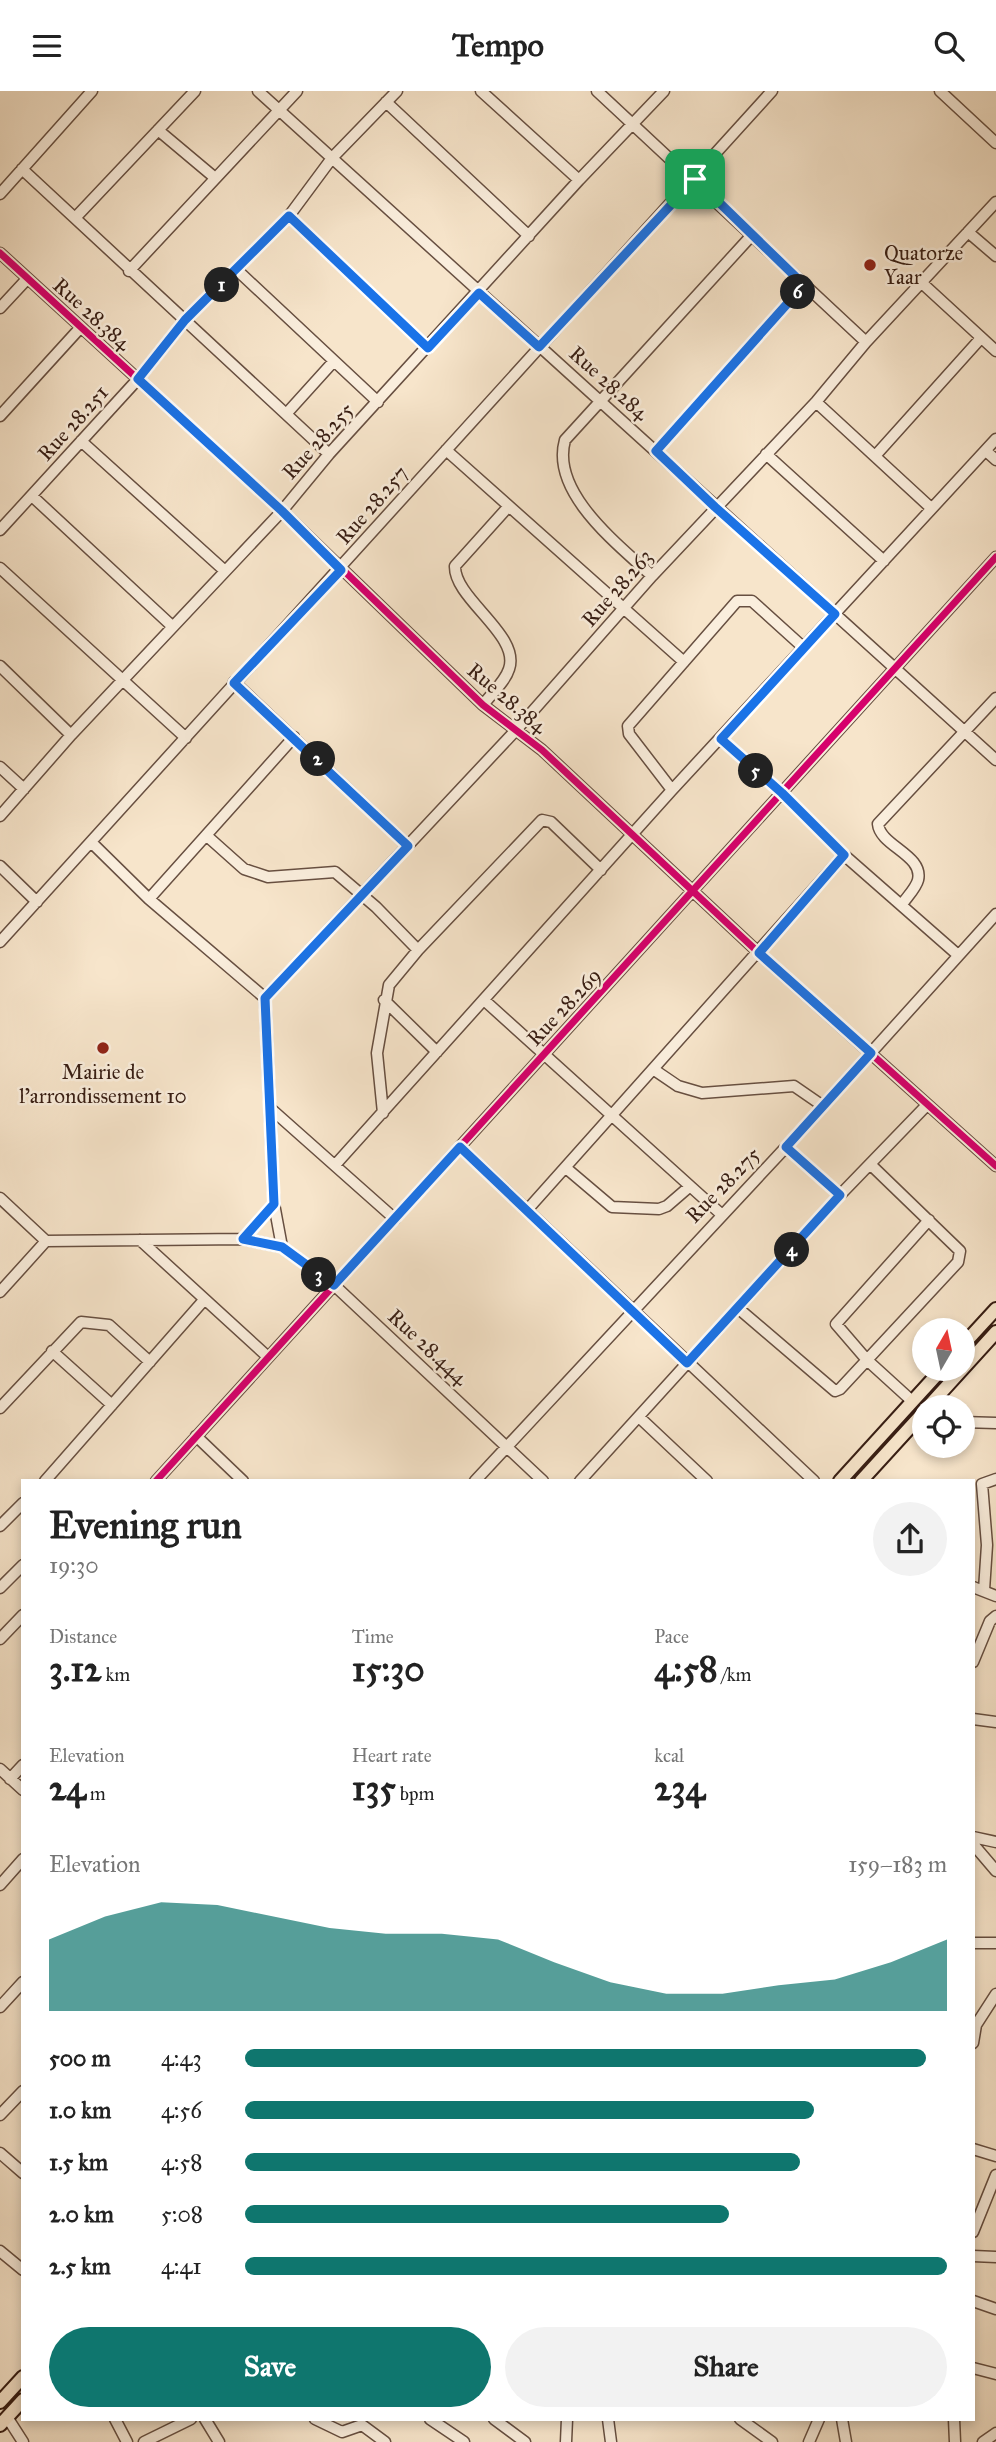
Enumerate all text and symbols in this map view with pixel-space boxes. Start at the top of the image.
text: Tempo [452,26,544,65]
icon: menu [28,27,66,65]
icon: search [930,27,968,65]
pin [665,149,725,209]
icon: arrive [676,160,714,198]
place label: Quatorze Yaar [884,240,964,290]
marker: Quatorze Yaar [862,257,878,273]
pin: 1 [204,267,240,303]
street label: Rue 28.384 [48,272,137,357]
text: 1 [218,273,225,296]
pin: 6 [780,275,816,309]
text: 6 [793,280,802,303]
street label: Rue 28.284 [564,340,655,426]
street label: Rue 28.251 [32,380,114,466]
street label: Rue 28.255 [277,397,359,485]
street label: Rue 28.257 [331,460,413,550]
street label: Rue 28.263 [576,544,658,632]
street label: Rue 28.384 [462,657,553,740]
pin: 2 [300,741,336,777]
text: 2 [313,747,322,770]
pin: 5 [738,753,774,789]
text: 5 [751,759,760,782]
street label: Rue 28.269 [521,963,607,1051]
marker: Mairie de l'arrondissement 10 [95,1040,111,1056]
place label: Mairie de l'arrondissement 10 [19,1059,187,1109]
street label: Rue 28.275 [680,1141,766,1228]
pin: 4 [774,1233,810,1267]
text: 4 [786,1238,797,1261]
pin: 3 [302,1257,336,1293]
text: 3 [315,1263,322,1286]
street label: Rue 28.444 [382,1303,474,1392]
north arrow [912,1318,975,1381]
map controls [912,1318,975,1458]
button: locate [912,1395,975,1458]
text: Evening run [49,1502,242,1548]
button: share [873,1502,947,1576]
text: 19:30 [49,1551,99,1579]
text: Distance [49,1625,117,1648]
text: Time [352,1625,394,1648]
text: Pace [654,1625,689,1648]
text: 3.12 [49,1648,101,1691]
text: 15:30 [352,1648,425,1691]
text: 4:58 [654,1648,718,1691]
text: km [101,1663,130,1686]
text: /km [718,1663,752,1686]
text: Elevation [49,1744,124,1767]
text: Heart rate [352,1744,432,1767]
text: kcal [654,1744,684,1767]
text: 24 [49,1767,86,1810]
text: 135 [352,1767,396,1810]
text: 234 [654,1767,705,1810]
text: m [86,1782,106,1805]
text: bpm [396,1782,434,1805]
text: Elevation [49,1850,140,1878]
text: 159–183 m [848,1850,947,1878]
text: 500 m [49,2044,111,2072]
text: 4:43 [161,2044,202,2072]
text: 1.0 km [49,2096,111,2124]
text: 4:56 [161,2096,202,2124]
text: 1.5 km [49,2148,108,2176]
text: 4:58 [161,2148,203,2176]
text: 2.0 km [49,2200,114,2228]
text: 5:08 [161,2200,203,2228]
text: 2.5 km [49,2252,111,2280]
text: 4:41 [161,2252,202,2280]
button: Save [49,2327,491,2407]
button: Share [505,2327,947,2407]

